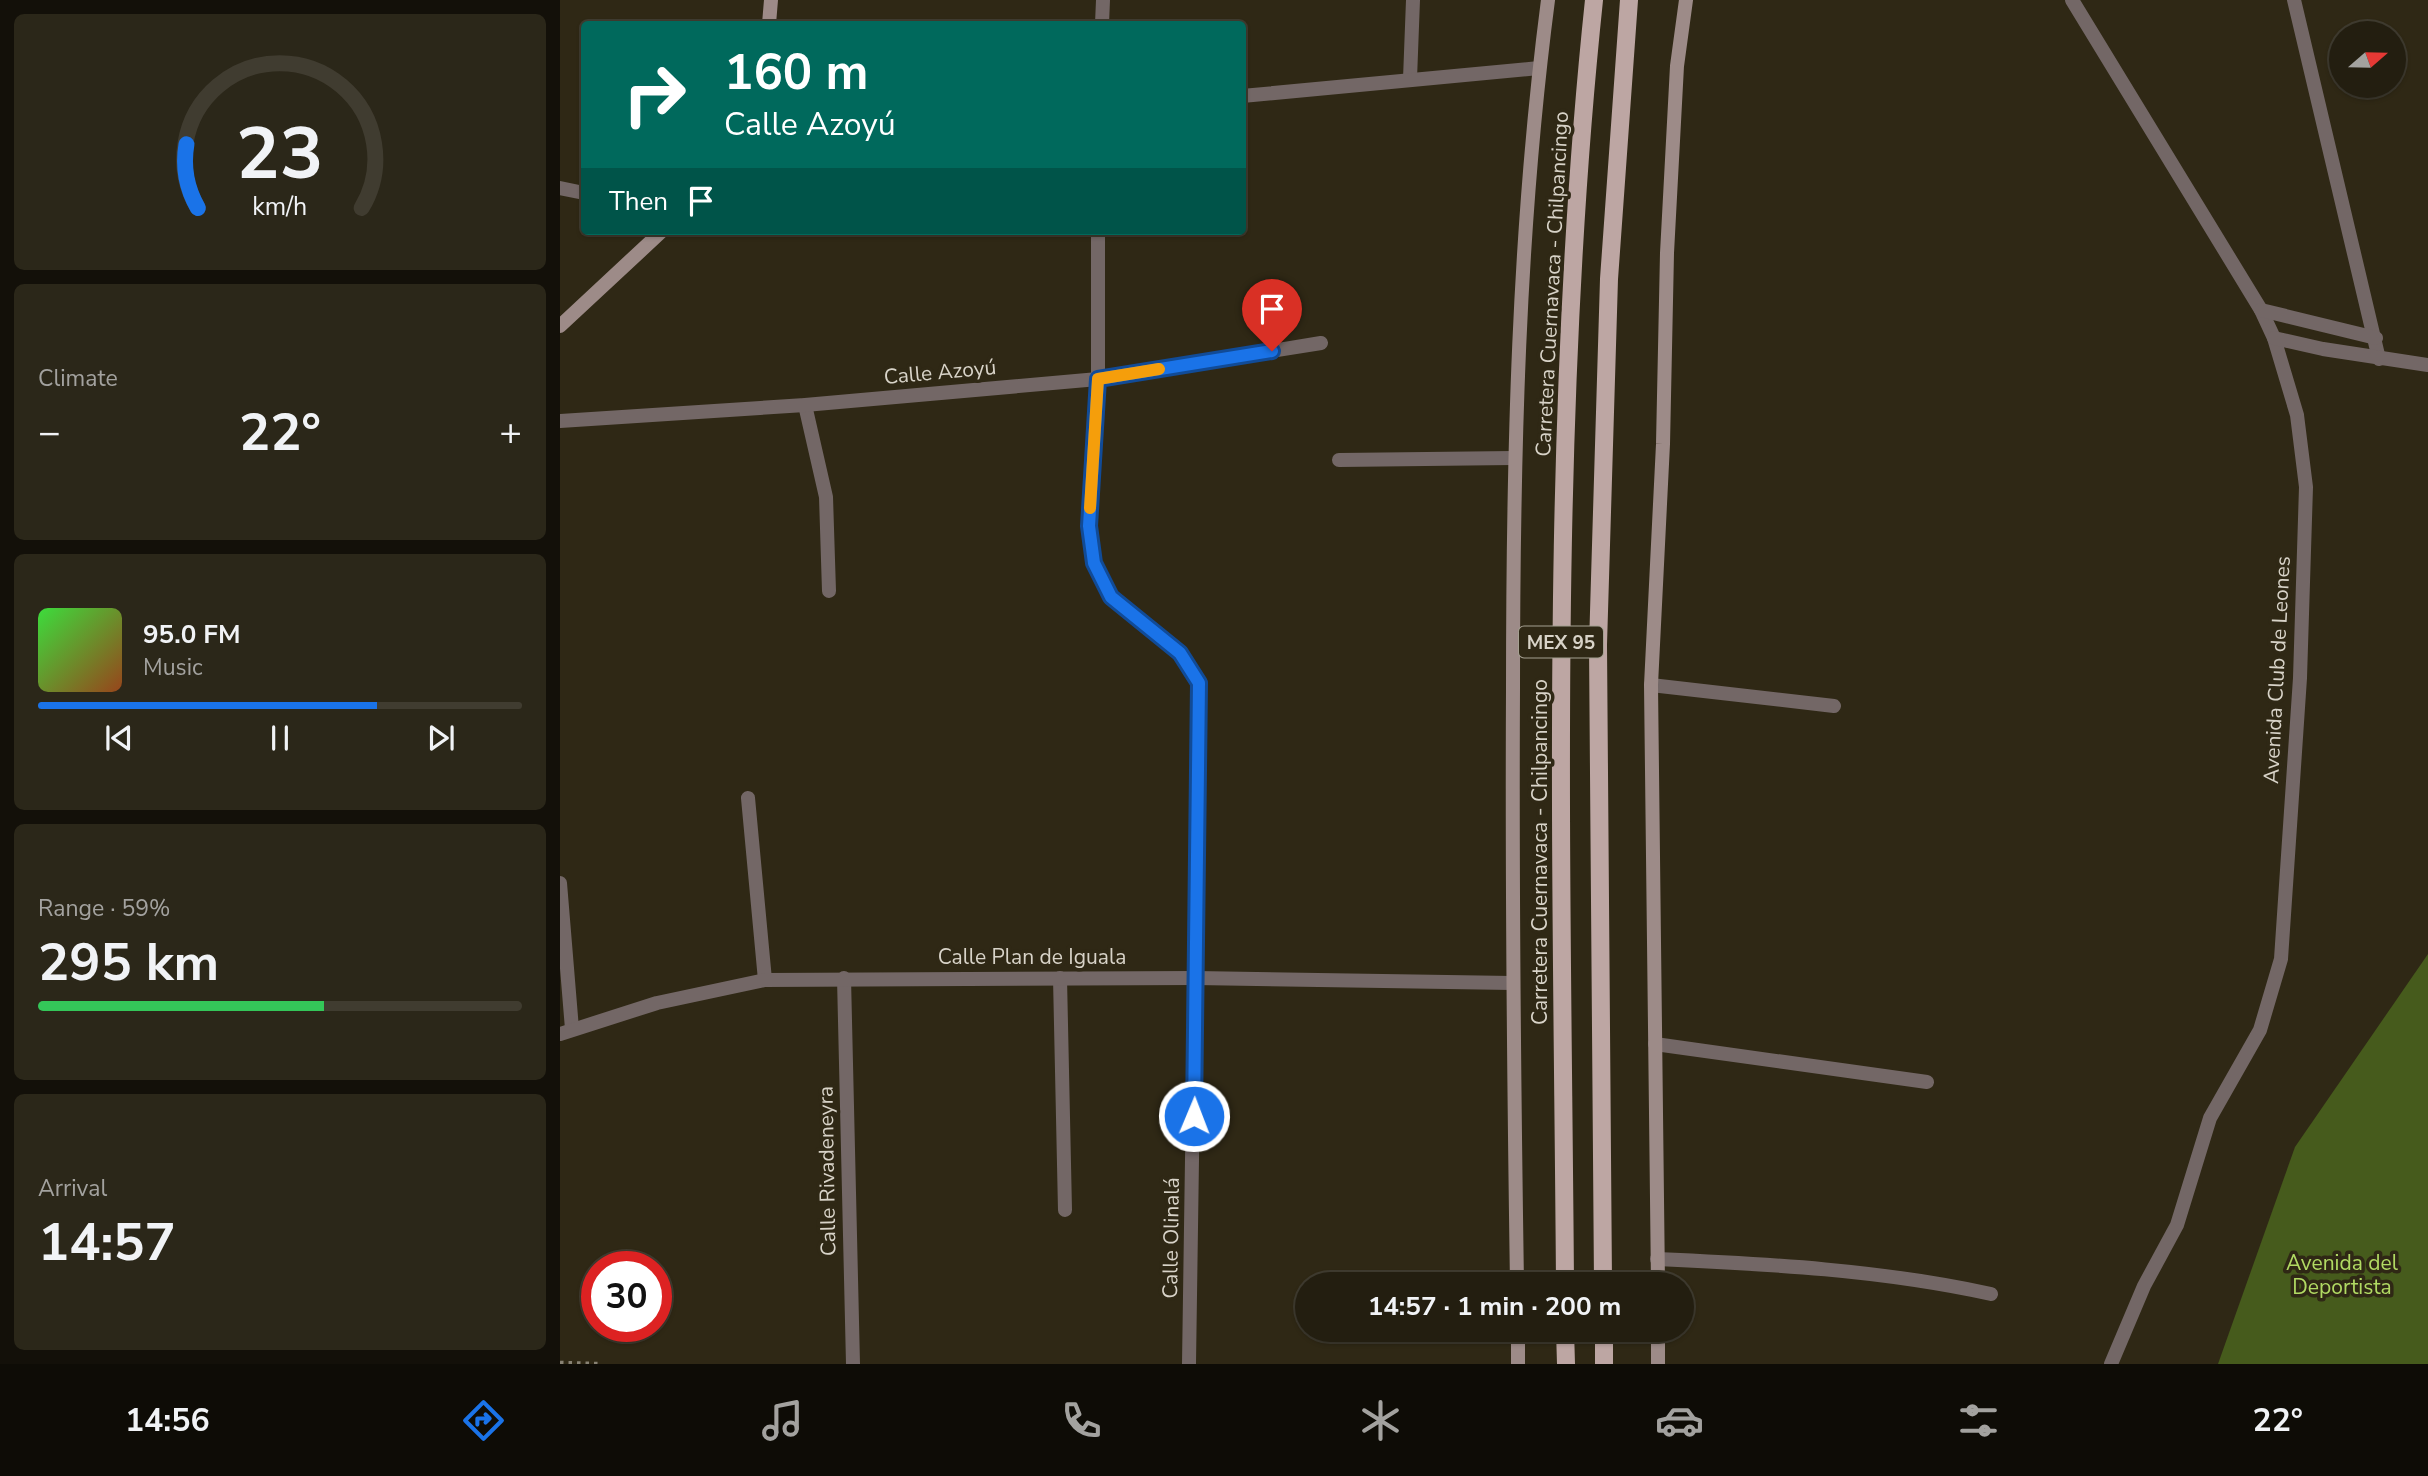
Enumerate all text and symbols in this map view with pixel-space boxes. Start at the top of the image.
north arrow [2329,21,2406,98]
map controls [2329,21,2406,98]
text: 160 m [724,39,868,106]
icon: right [609,49,700,140]
text: Calle Azoyú [724,103,896,146]
text: 23 [236,104,324,204]
street label: Carretera Cuernavaca - Chilpancingo [1529,111,1575,457]
icon: arrive [682,182,720,220]
text: Then [609,184,668,219]
text: km/h [252,190,308,224]
pin [1242,279,1302,351]
icon: arrive [1253,290,1291,328]
street label: Calle Azoyú [883,353,997,391]
text: Climate [38,363,118,394]
text: 22° [239,397,321,468]
text: − [38,407,61,458]
text: + [499,407,522,458]
street label: Avenida Club de Leones [2257,555,2297,785]
text: 95.0 FM [143,617,240,652]
road number: MEX 95 [1519,626,1603,657]
text: Music [143,652,203,683]
street label: Carretera Cuernavaca - Chilpancingo [1526,679,1554,1025]
icon: previous [100,719,138,757]
icon: pause [261,719,299,757]
icon: next [422,719,460,757]
text: Range · 59% [38,893,170,924]
text: 295 km [38,927,219,998]
street label: Calle Plan de Iguala [938,943,1126,971]
position arrow [1157,1079,1231,1153]
street label: Calle Rivadeneyra [812,1086,842,1256]
text: Arrival [38,1173,107,1204]
street label: Calle Olinalá [1156,1177,1186,1299]
text: 14:57 [38,1207,176,1278]
park label: Avenida del Deportista [2286,1249,2399,1301]
speed limit sign: 30 [581,1251,672,1342]
text: 14:57 · 1 min · 200 m [1368,1289,1621,1324]
icon: directions [459,1396,508,1445]
icon: music [758,1396,807,1445]
icon: phone [1057,1396,1106,1445]
icon: climate [1356,1396,1405,1445]
icon: car [1655,1396,1704,1445]
icon: filters [1954,1396,2003,1445]
text: 14:56 [125,1399,210,1442]
text: 22° [2252,1399,2303,1442]

